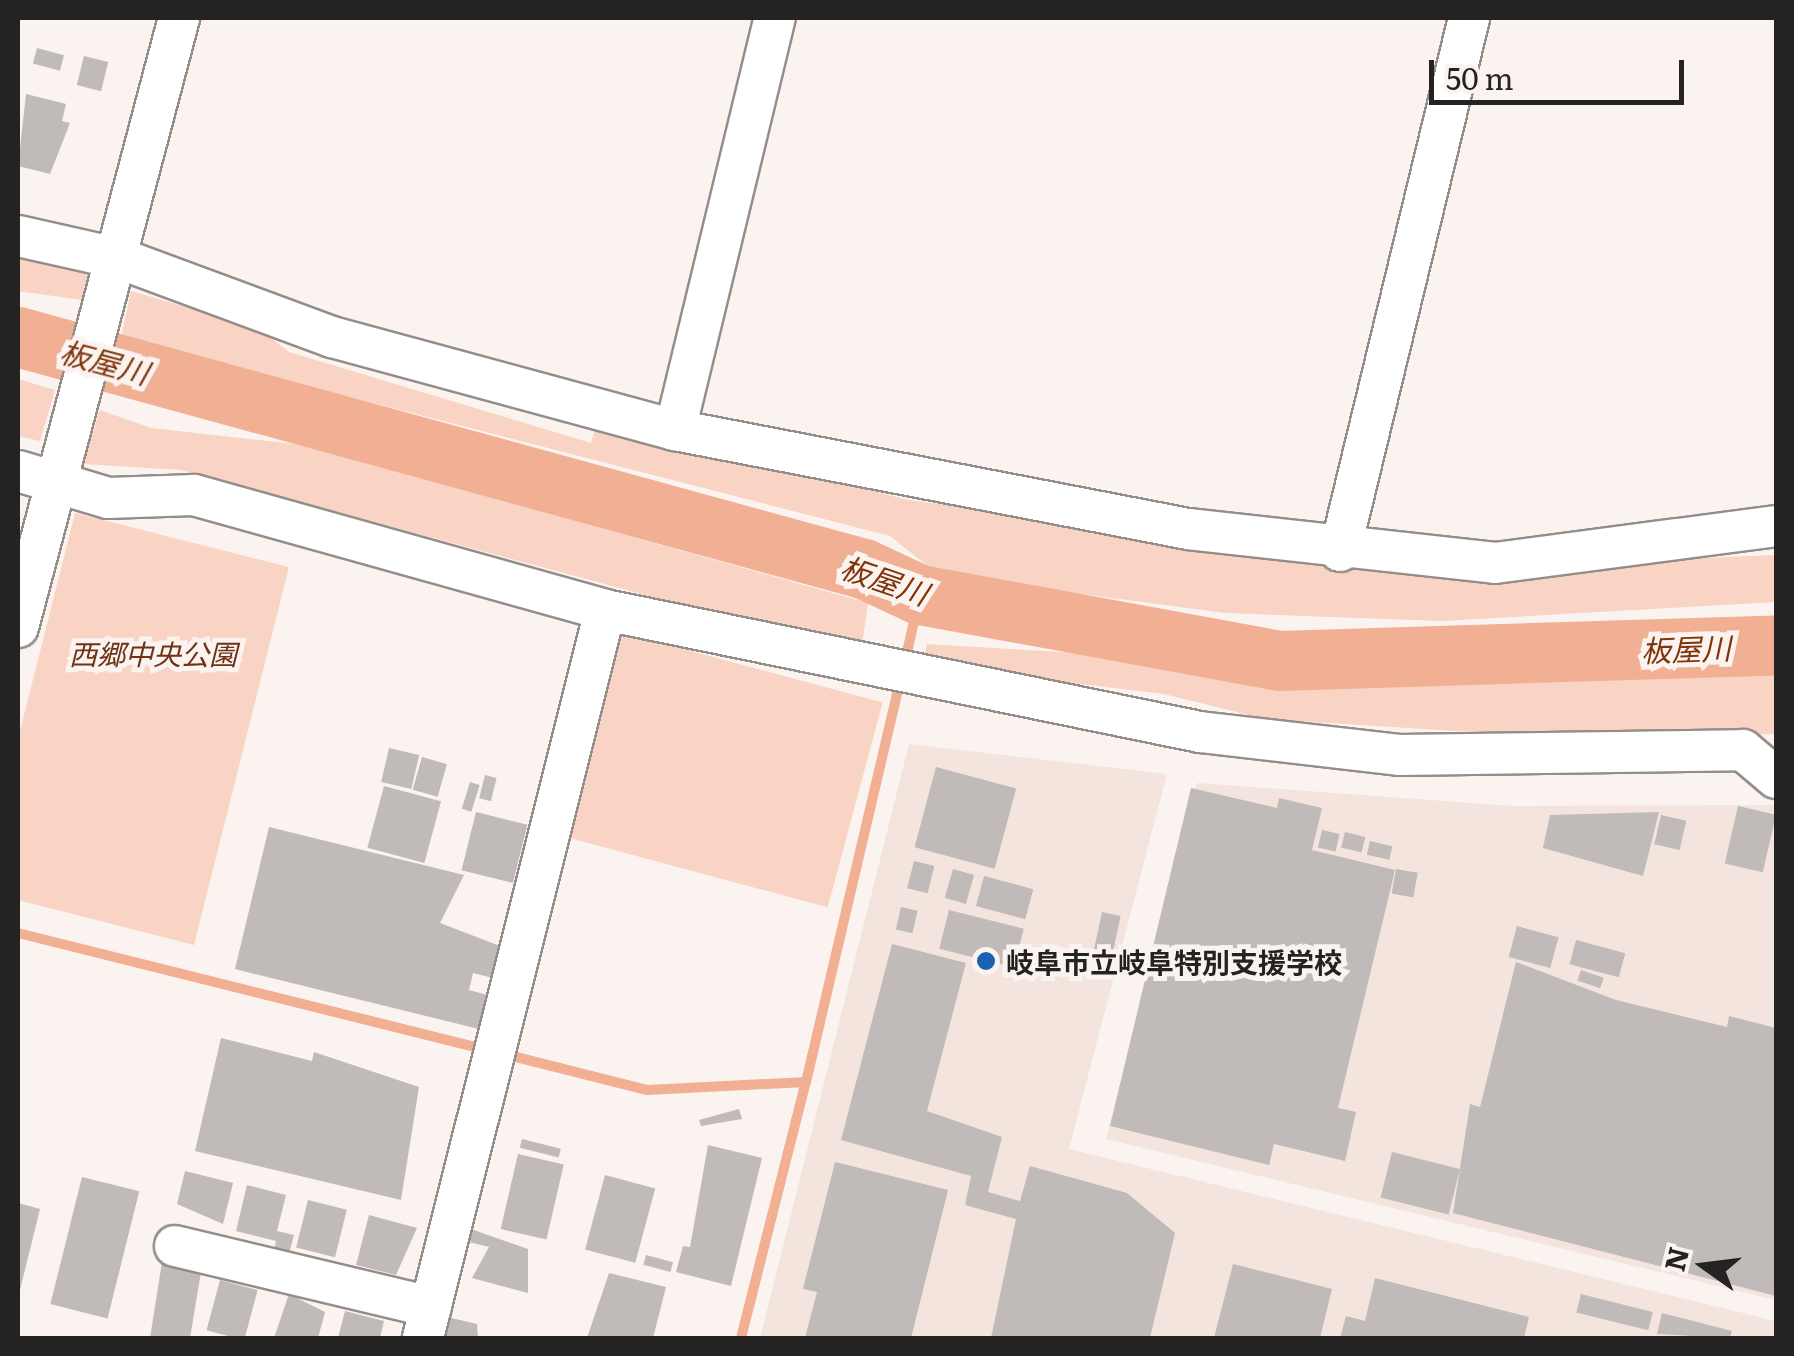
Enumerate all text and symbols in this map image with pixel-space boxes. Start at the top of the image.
scale bar [1434,40,1689,102]
text: 50 m [1446,55,1514,99]
water label: 板屋川 [57,332,153,390]
water label: 板屋川 [837,547,933,611]
water label: 板屋川 [1640,628,1732,668]
park label: 西郷中央公園 [69,636,237,670]
place label: 岐阜市立岐阜特別支援学校 [1006,944,1342,978]
marker: 岐阜市立岐阜特別支援学校 [975,950,997,972]
north arrow [1654,1216,1754,1316]
text: N [1652,1242,1698,1275]

